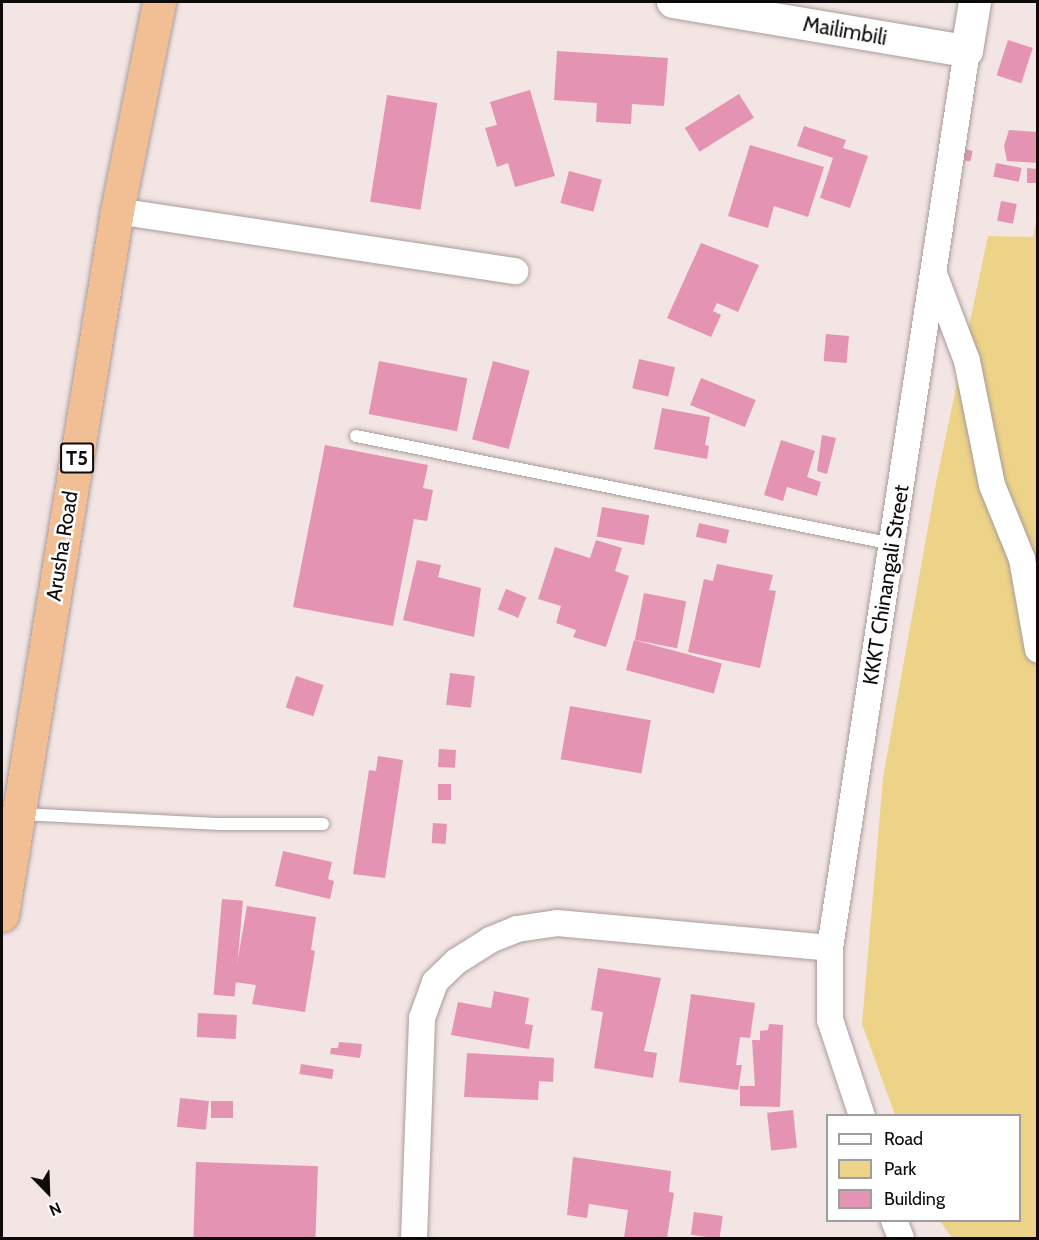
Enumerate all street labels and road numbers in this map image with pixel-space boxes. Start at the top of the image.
street label: Mailimbili [801,11,889,51]
road number: T5 [59,441,95,475]
street label: KKKT Chinangali Street [858,483,914,687]
street label: Arusha Road [41,489,83,603]

